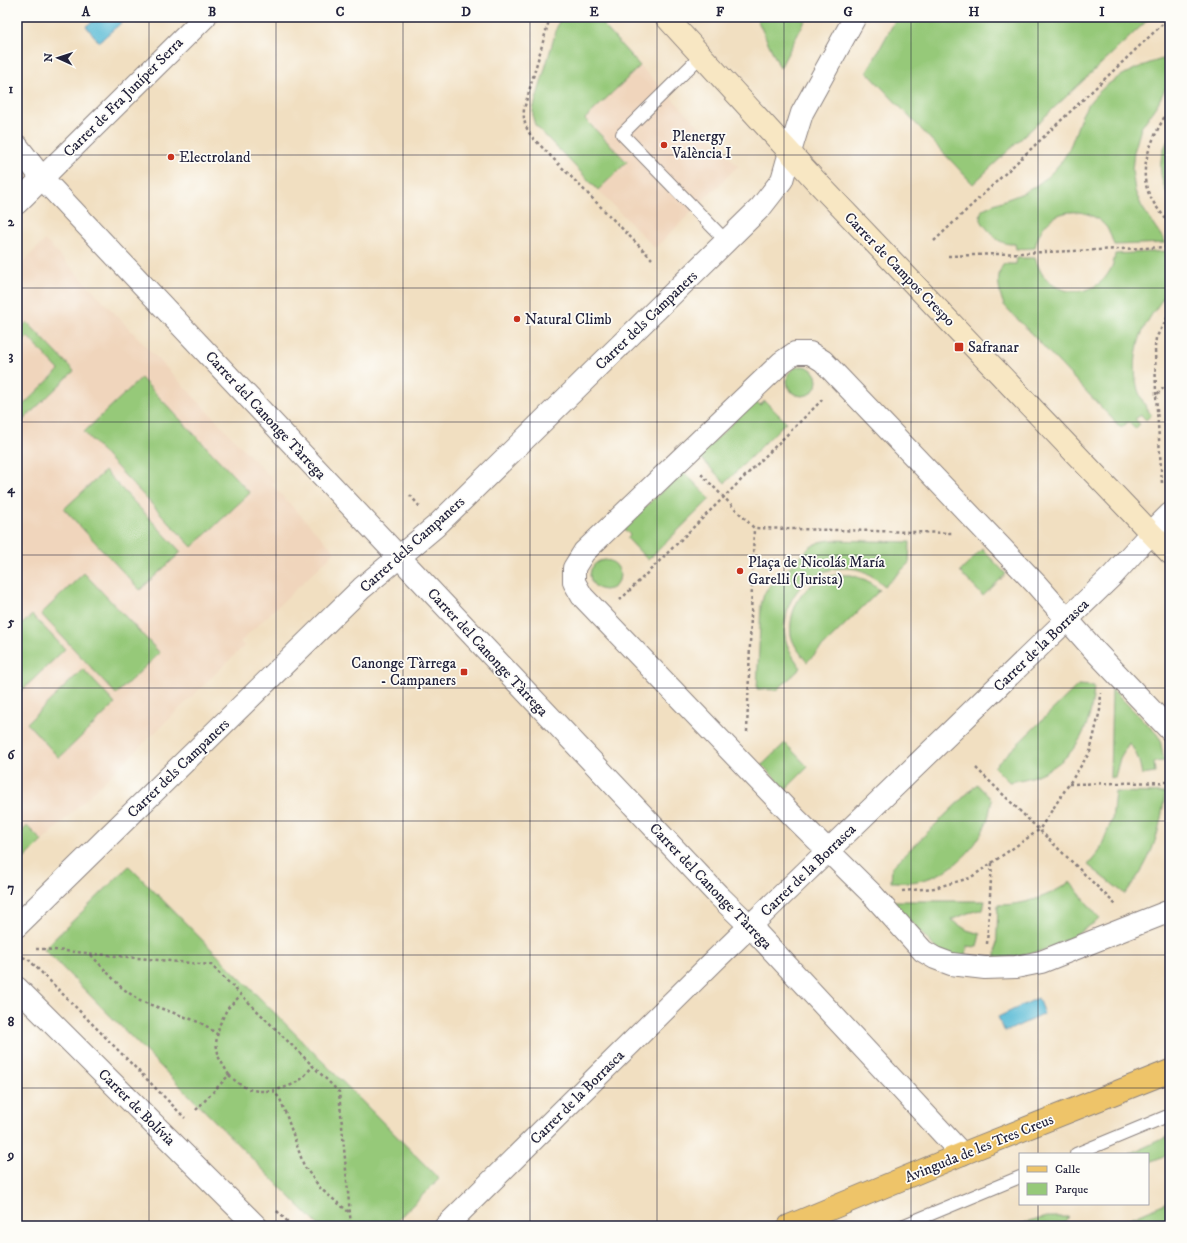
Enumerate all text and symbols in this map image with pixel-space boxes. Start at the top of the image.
text: A [81,4,91,20]
text: B [208,4,216,20]
text: C [336,4,345,20]
text: D [461,4,471,20]
text: E [589,4,599,20]
text: F [716,4,725,20]
text: G [843,4,853,20]
text: H [969,4,980,20]
text: I [1099,4,1105,20]
street label: Carrer de Fra Juníper Serra [59,33,188,161]
north arrow [38,38,78,78]
text: N [42,53,56,62]
text: 1 [9,81,14,97]
place label: Plenergy València I [671,127,731,163]
marker: Plenergy València I [659,140,669,150]
place label: Electroland [179,148,251,167]
marker: Electroland [166,152,176,162]
street label: Carrer de Campos Crespo [840,208,959,330]
text: 2 [8,214,15,230]
street label: Carrer dels Campaners [591,267,702,374]
place label: Natural Climb [525,310,612,329]
marker: Natural Climb [512,314,522,324]
place label: Safranar [968,338,1019,357]
marker: Safranar [953,341,965,353]
street label: Carrer del Canonge Tàrrega [201,347,331,484]
text: 3 [9,348,14,364]
text: 4 [6,481,15,498]
street label: Carrer dels Campaners [356,492,469,597]
place label: Plaça de Nicolás María Garelli (Jurista) [748,553,886,589]
marker: Plaça de Nicolás María Garelli (Jurista) [735,566,745,576]
street label: Carrer del Canonge Tàrrega [423,584,553,721]
street label: Carrer de la Borrasca [990,594,1094,696]
text: 5 [7,614,15,630]
place label: Canonge Tàrrega - Campaners [351,654,457,690]
marker: Canonge Tàrrega - Campaners [459,667,469,677]
street label: Carrer dels Campaners [123,715,234,822]
text: 6 [8,747,16,763]
street label: Carrer del Canonge Tàrrega [645,819,777,954]
street label: Carrer de la Borrasca [757,819,861,921]
text: 7 [8,880,15,896]
text: 8 [8,1014,15,1030]
street label: Carrer de la Borrasca [526,1046,629,1148]
street label: Carrer de Bolívia [94,1065,180,1150]
street label: Avinguda de les Tres Creus [902,1110,1056,1187]
text: 9 [7,1147,14,1163]
legend [1019,1153,1149,1205]
text: Calle [1055,1162,1080,1177]
text: Parque [1055,1182,1088,1197]

